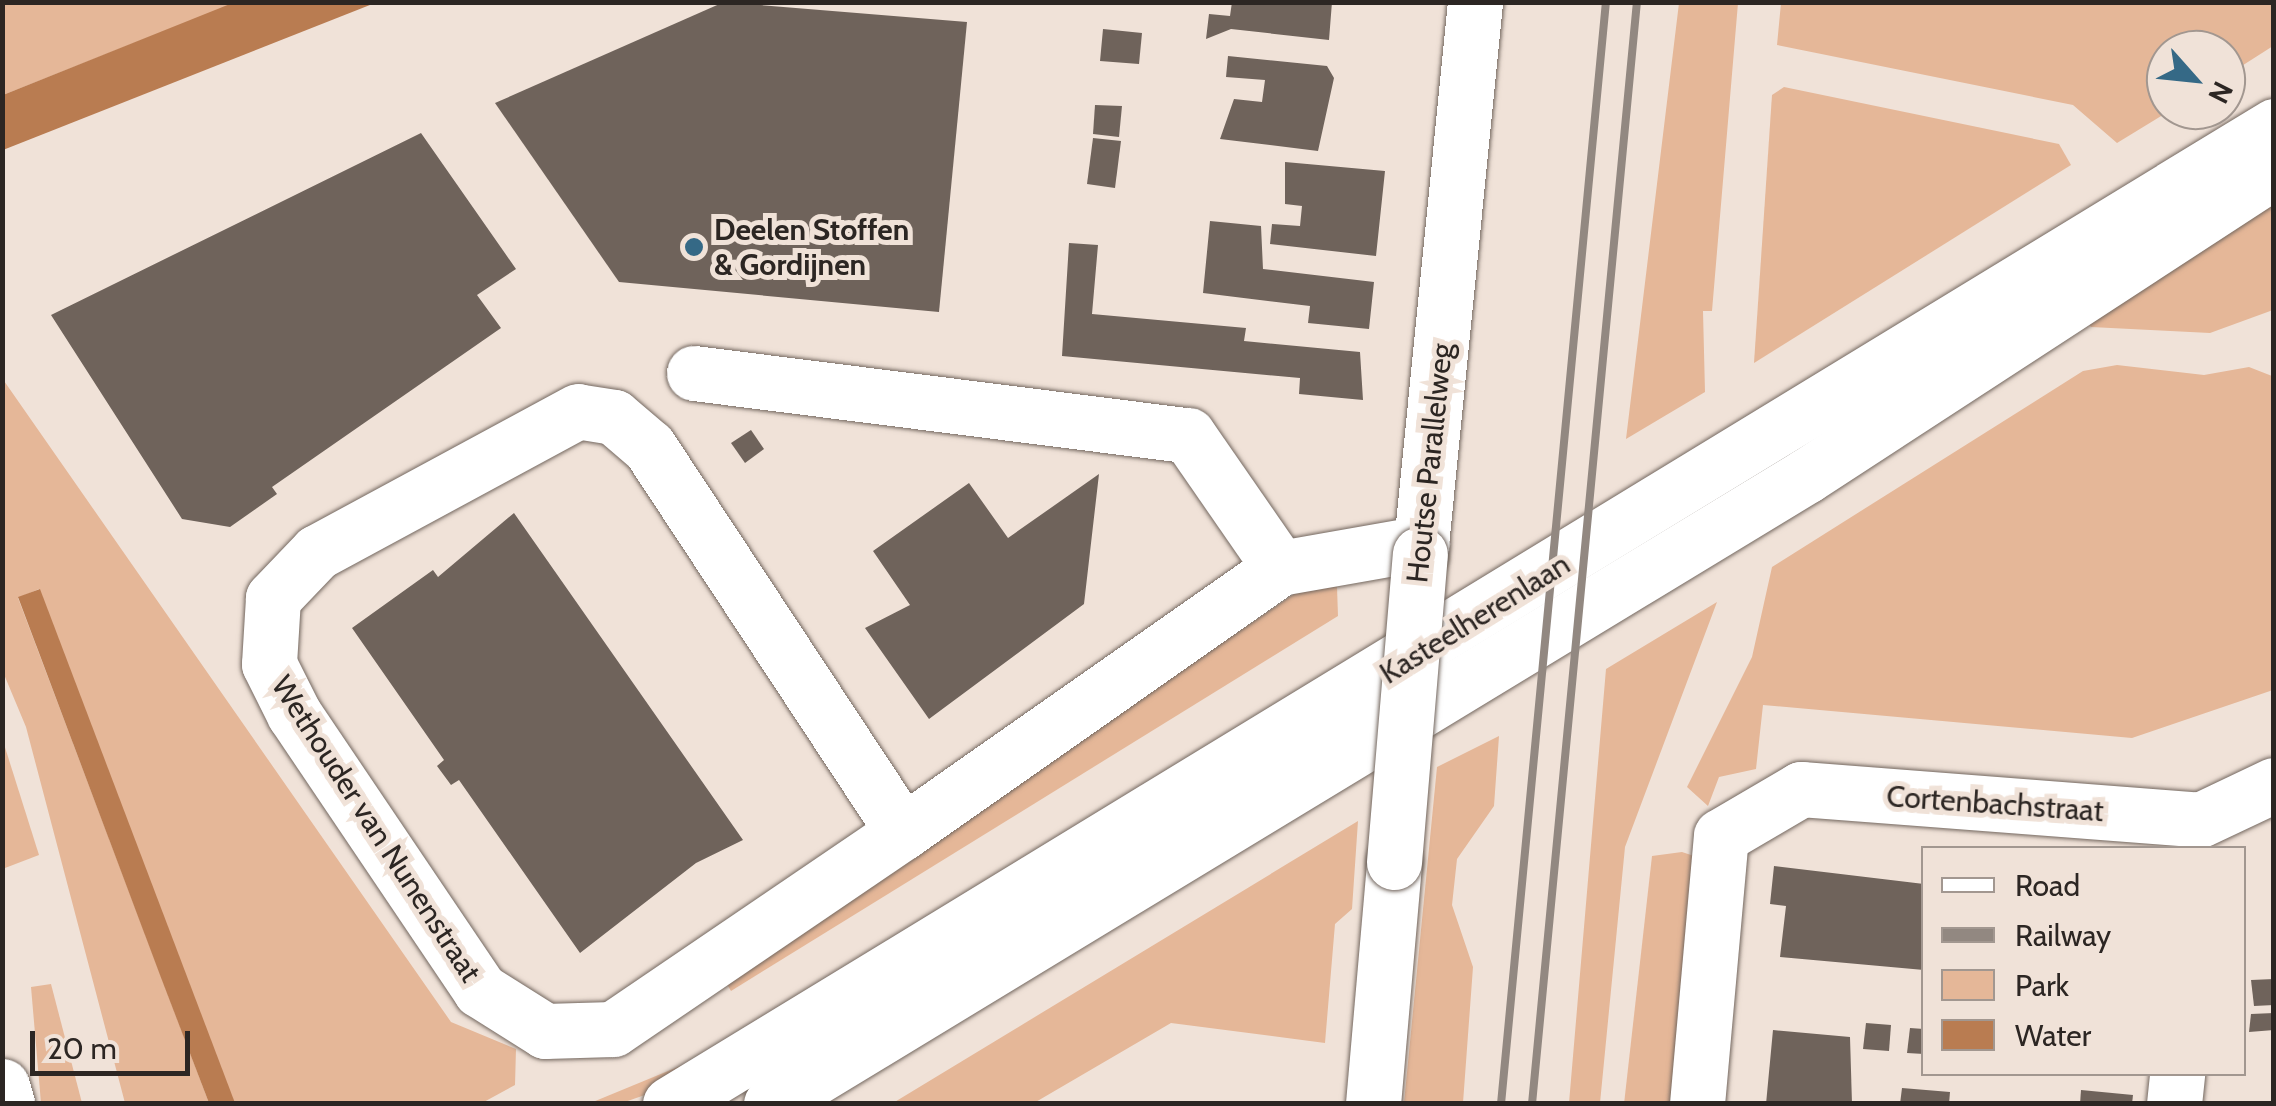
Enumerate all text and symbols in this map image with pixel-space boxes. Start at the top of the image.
north arrow [2146,30,2246,130]
text: N [2201,76,2241,109]
place label: Deelen Stoffen & Gordijnen [714,212,909,282]
marker: Deelen Stoffen & Gordijnen [683,236,705,258]
street label: Houtse Parallelweg [1400,341,1460,585]
street label: Kasteelherenlaan [1373,546,1577,692]
street label: Wethouder van Nunenstraat [263,669,489,989]
street label: Cortenbachstraat [1885,778,2105,830]
legend [1921,846,2246,1076]
text: Road [2015,867,2080,904]
text: Railway [2015,917,2111,954]
text: Park [2015,967,2069,1004]
scale bar [35,1011,195,1073]
text: Water [2015,1017,2091,1054]
text: 20 m [47,1030,117,1067]

